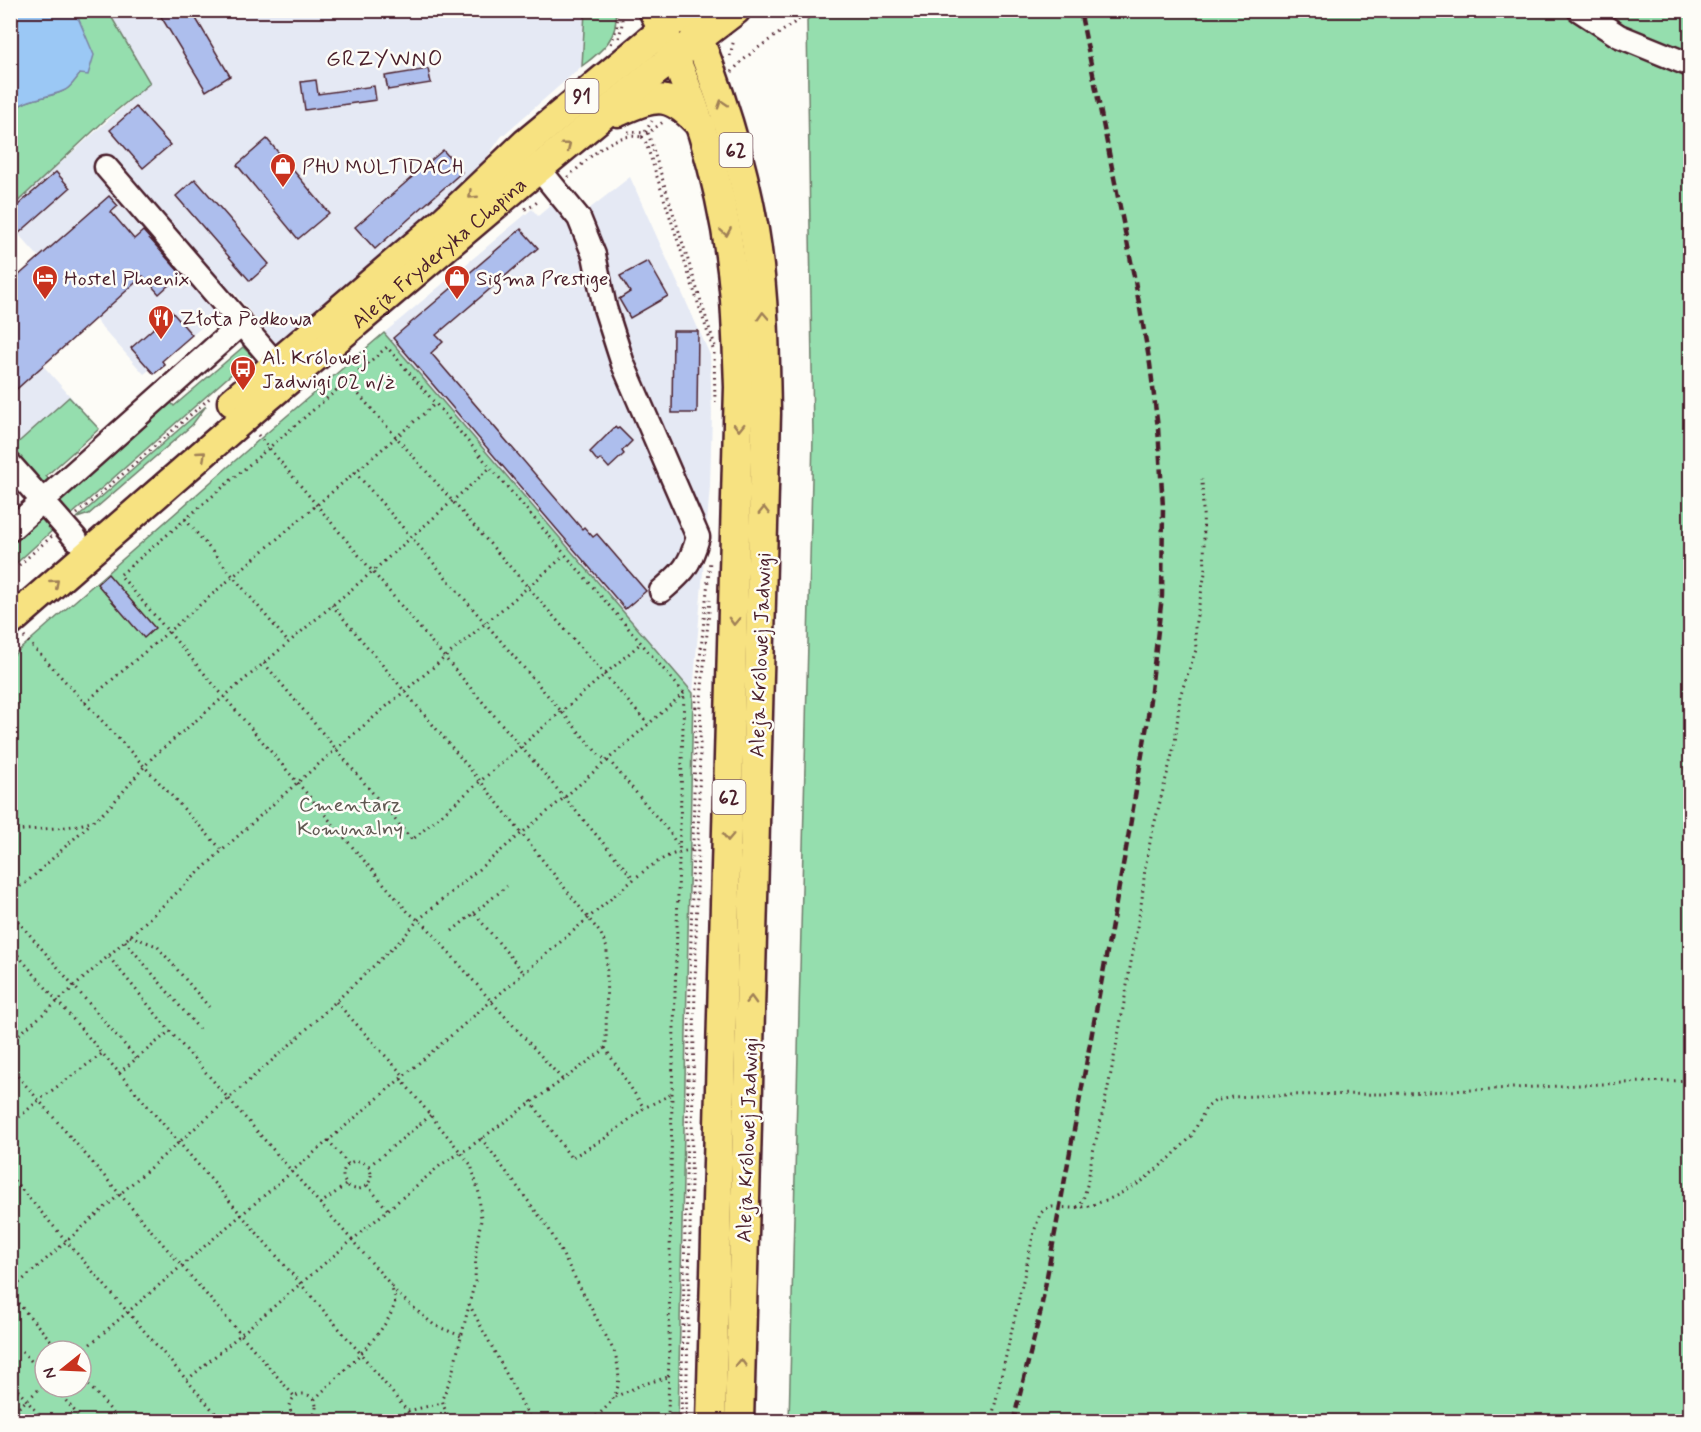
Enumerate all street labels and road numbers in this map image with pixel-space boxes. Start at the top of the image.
road number: 91 [566,79,598,113]
road number: 62 [720,133,752,167]
street label: Aleja Fryderyka Chopina [346,171,533,336]
street label: Aleja Królowej Jadwigi [743,552,779,758]
road number: 62 [712,780,746,814]
street label: Aleja Królowej Jadwigi [730,1037,766,1243]

